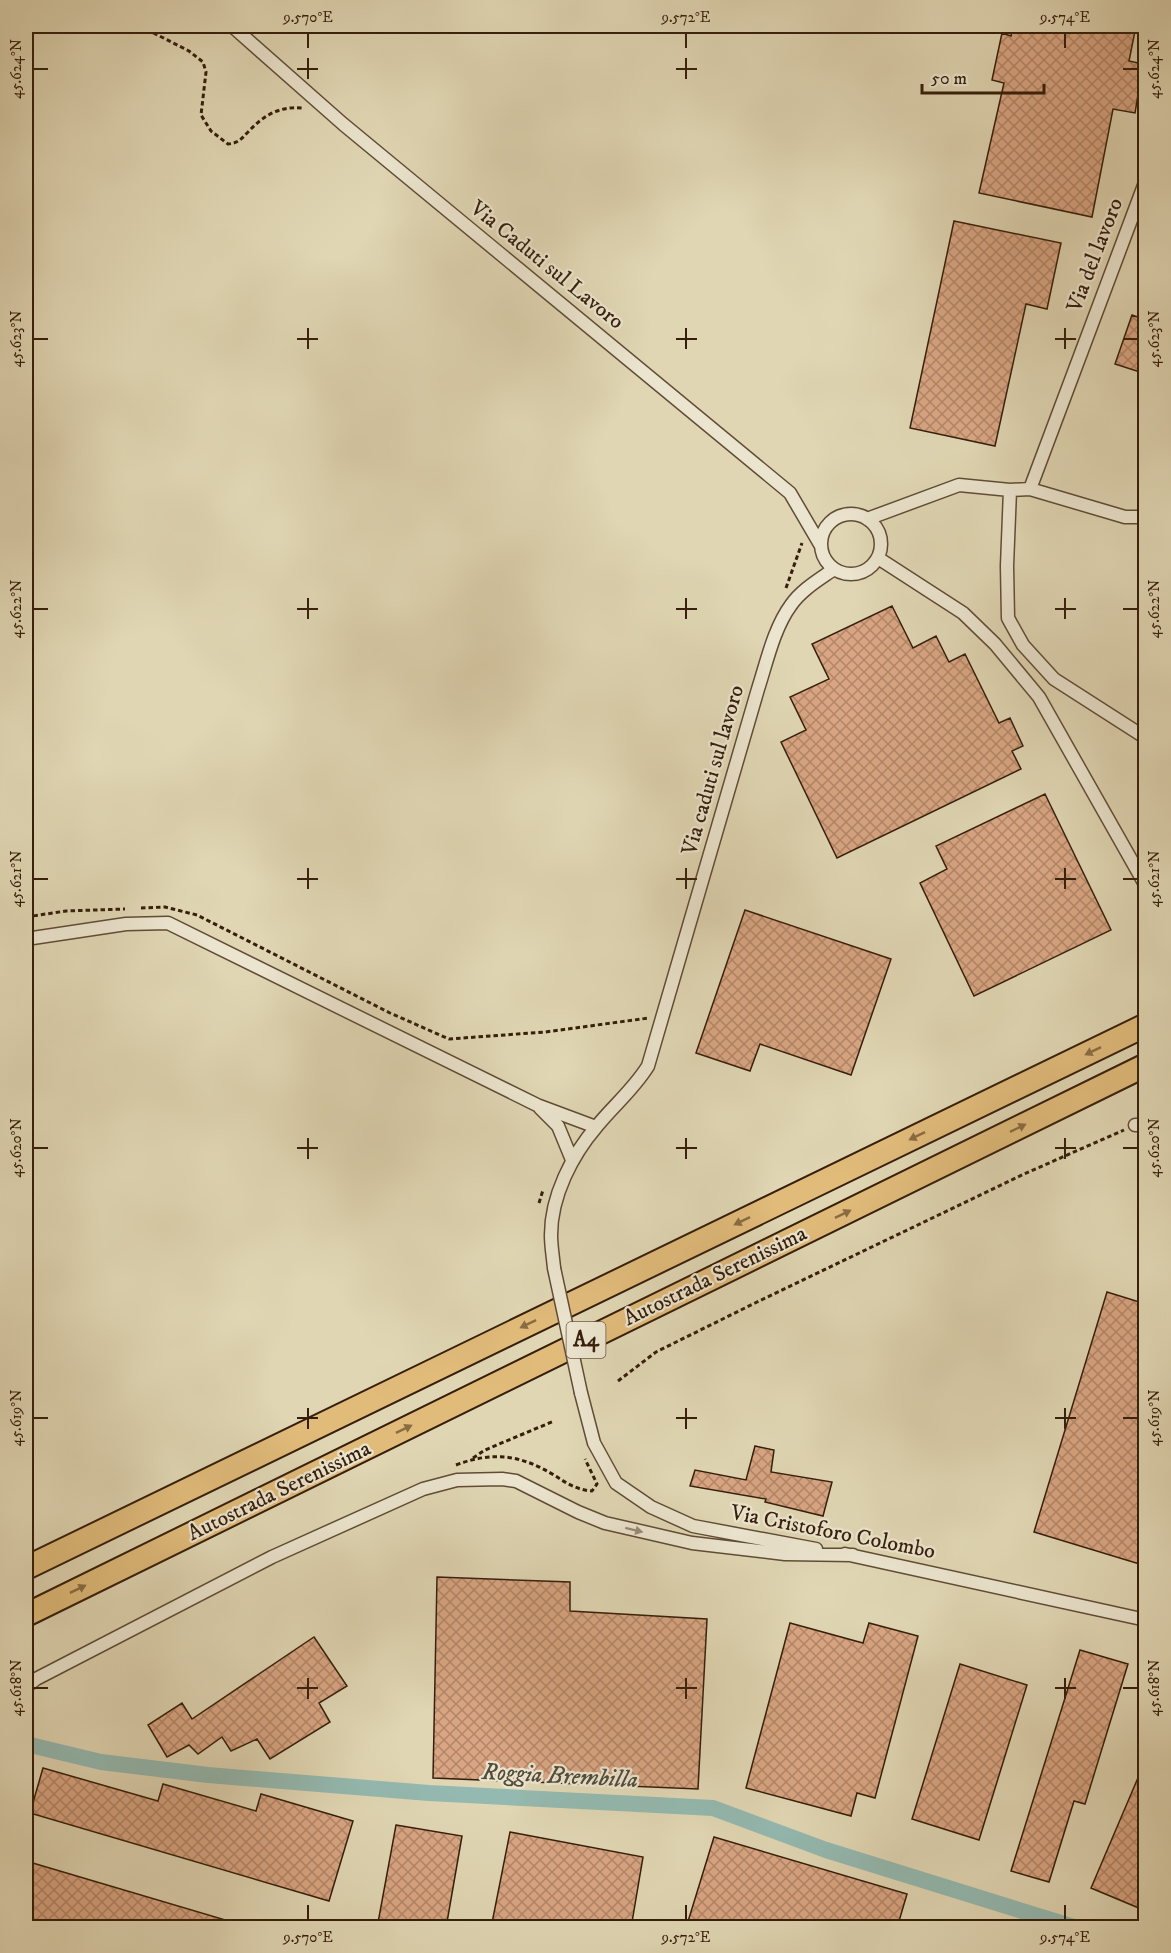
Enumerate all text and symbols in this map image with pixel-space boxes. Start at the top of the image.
text: 9.570°E [282,8,333,27]
text: 9.572°E [660,8,711,27]
text: 9.574°E [1039,8,1090,27]
text: 45.624°N [7,39,26,99]
text: 45.624°N [1145,39,1164,99]
scale bar [922,57,1044,95]
text: 50 m [931,68,967,90]
street label: Via Caduti sul Lavoro [464,194,629,335]
street label: Via del lavoro [1061,194,1129,317]
text: 45.623°N [7,311,26,367]
text: 45.623°N [1145,311,1164,367]
text: 45.622°N [7,580,26,638]
text: 45.622°N [1145,580,1164,638]
street label: Via caduti sul lavoro [676,682,750,859]
text: 45.621°N [7,851,26,907]
text: 45.621°N [1145,851,1164,907]
one-way arrow [1084,1046,1101,1056]
text: 45.620°N [7,1118,26,1178]
text: 45.620°N [1145,1118,1164,1178]
one-way arrow [1009,1123,1026,1132]
one-way arrow [909,1131,926,1140]
one-way arrow [834,1209,851,1218]
one-way arrow [733,1216,750,1225]
street label: Autostrada Serenissima [619,1220,812,1332]
one-way arrow [520,1320,537,1329]
road number: A4 [566,1322,606,1358]
text: 45.619°N [7,1390,26,1446]
text: 45.619°N [1145,1390,1164,1446]
one-way arrow [395,1424,412,1434]
street label: Autostrada Serenissima [183,1435,376,1547]
street label: Via Cristoforo Colombo [727,1499,938,1565]
one-way arrow [625,1525,643,1535]
one-way arrow [70,1584,87,1594]
text: 45.618°N [7,1660,26,1716]
text: 45.618°N [1145,1660,1164,1716]
water label: Roggia Brembilla [480,1757,639,1795]
text: 9.570°E [282,1928,333,1947]
text: 9.572°E [660,1928,711,1947]
text: 9.574°E [1039,1928,1090,1947]

